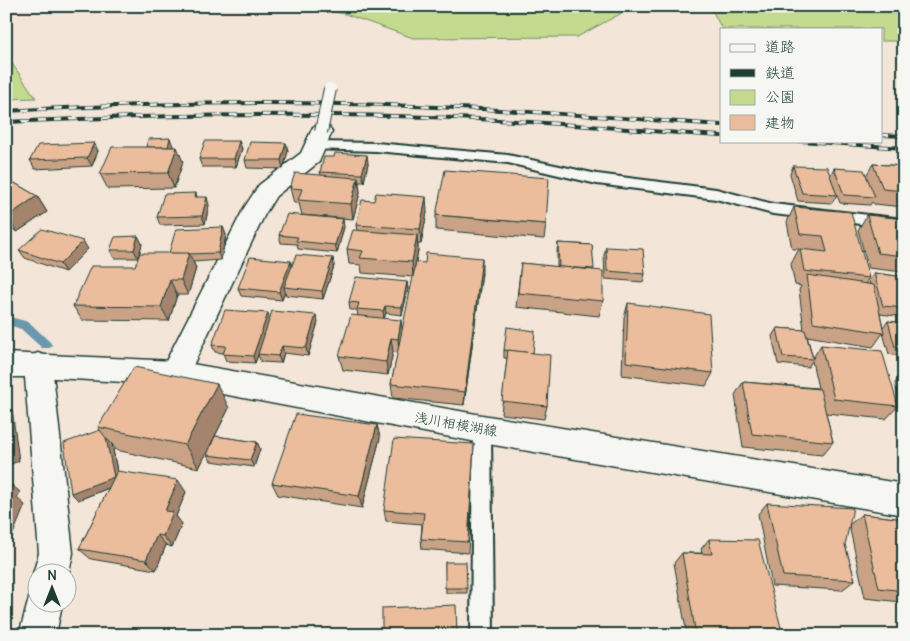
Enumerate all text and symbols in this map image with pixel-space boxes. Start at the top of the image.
legend [720,28,882,142]
text: 道路 [765,37,795,56]
text: 鉄道 [765,63,795,82]
text: 公園 [765,87,795,106]
text: 建物 [765,113,795,132]
street label: 浅川相模湖線 [413,408,499,440]
north arrow [28,564,78,614]
text: N [47,566,57,584]

